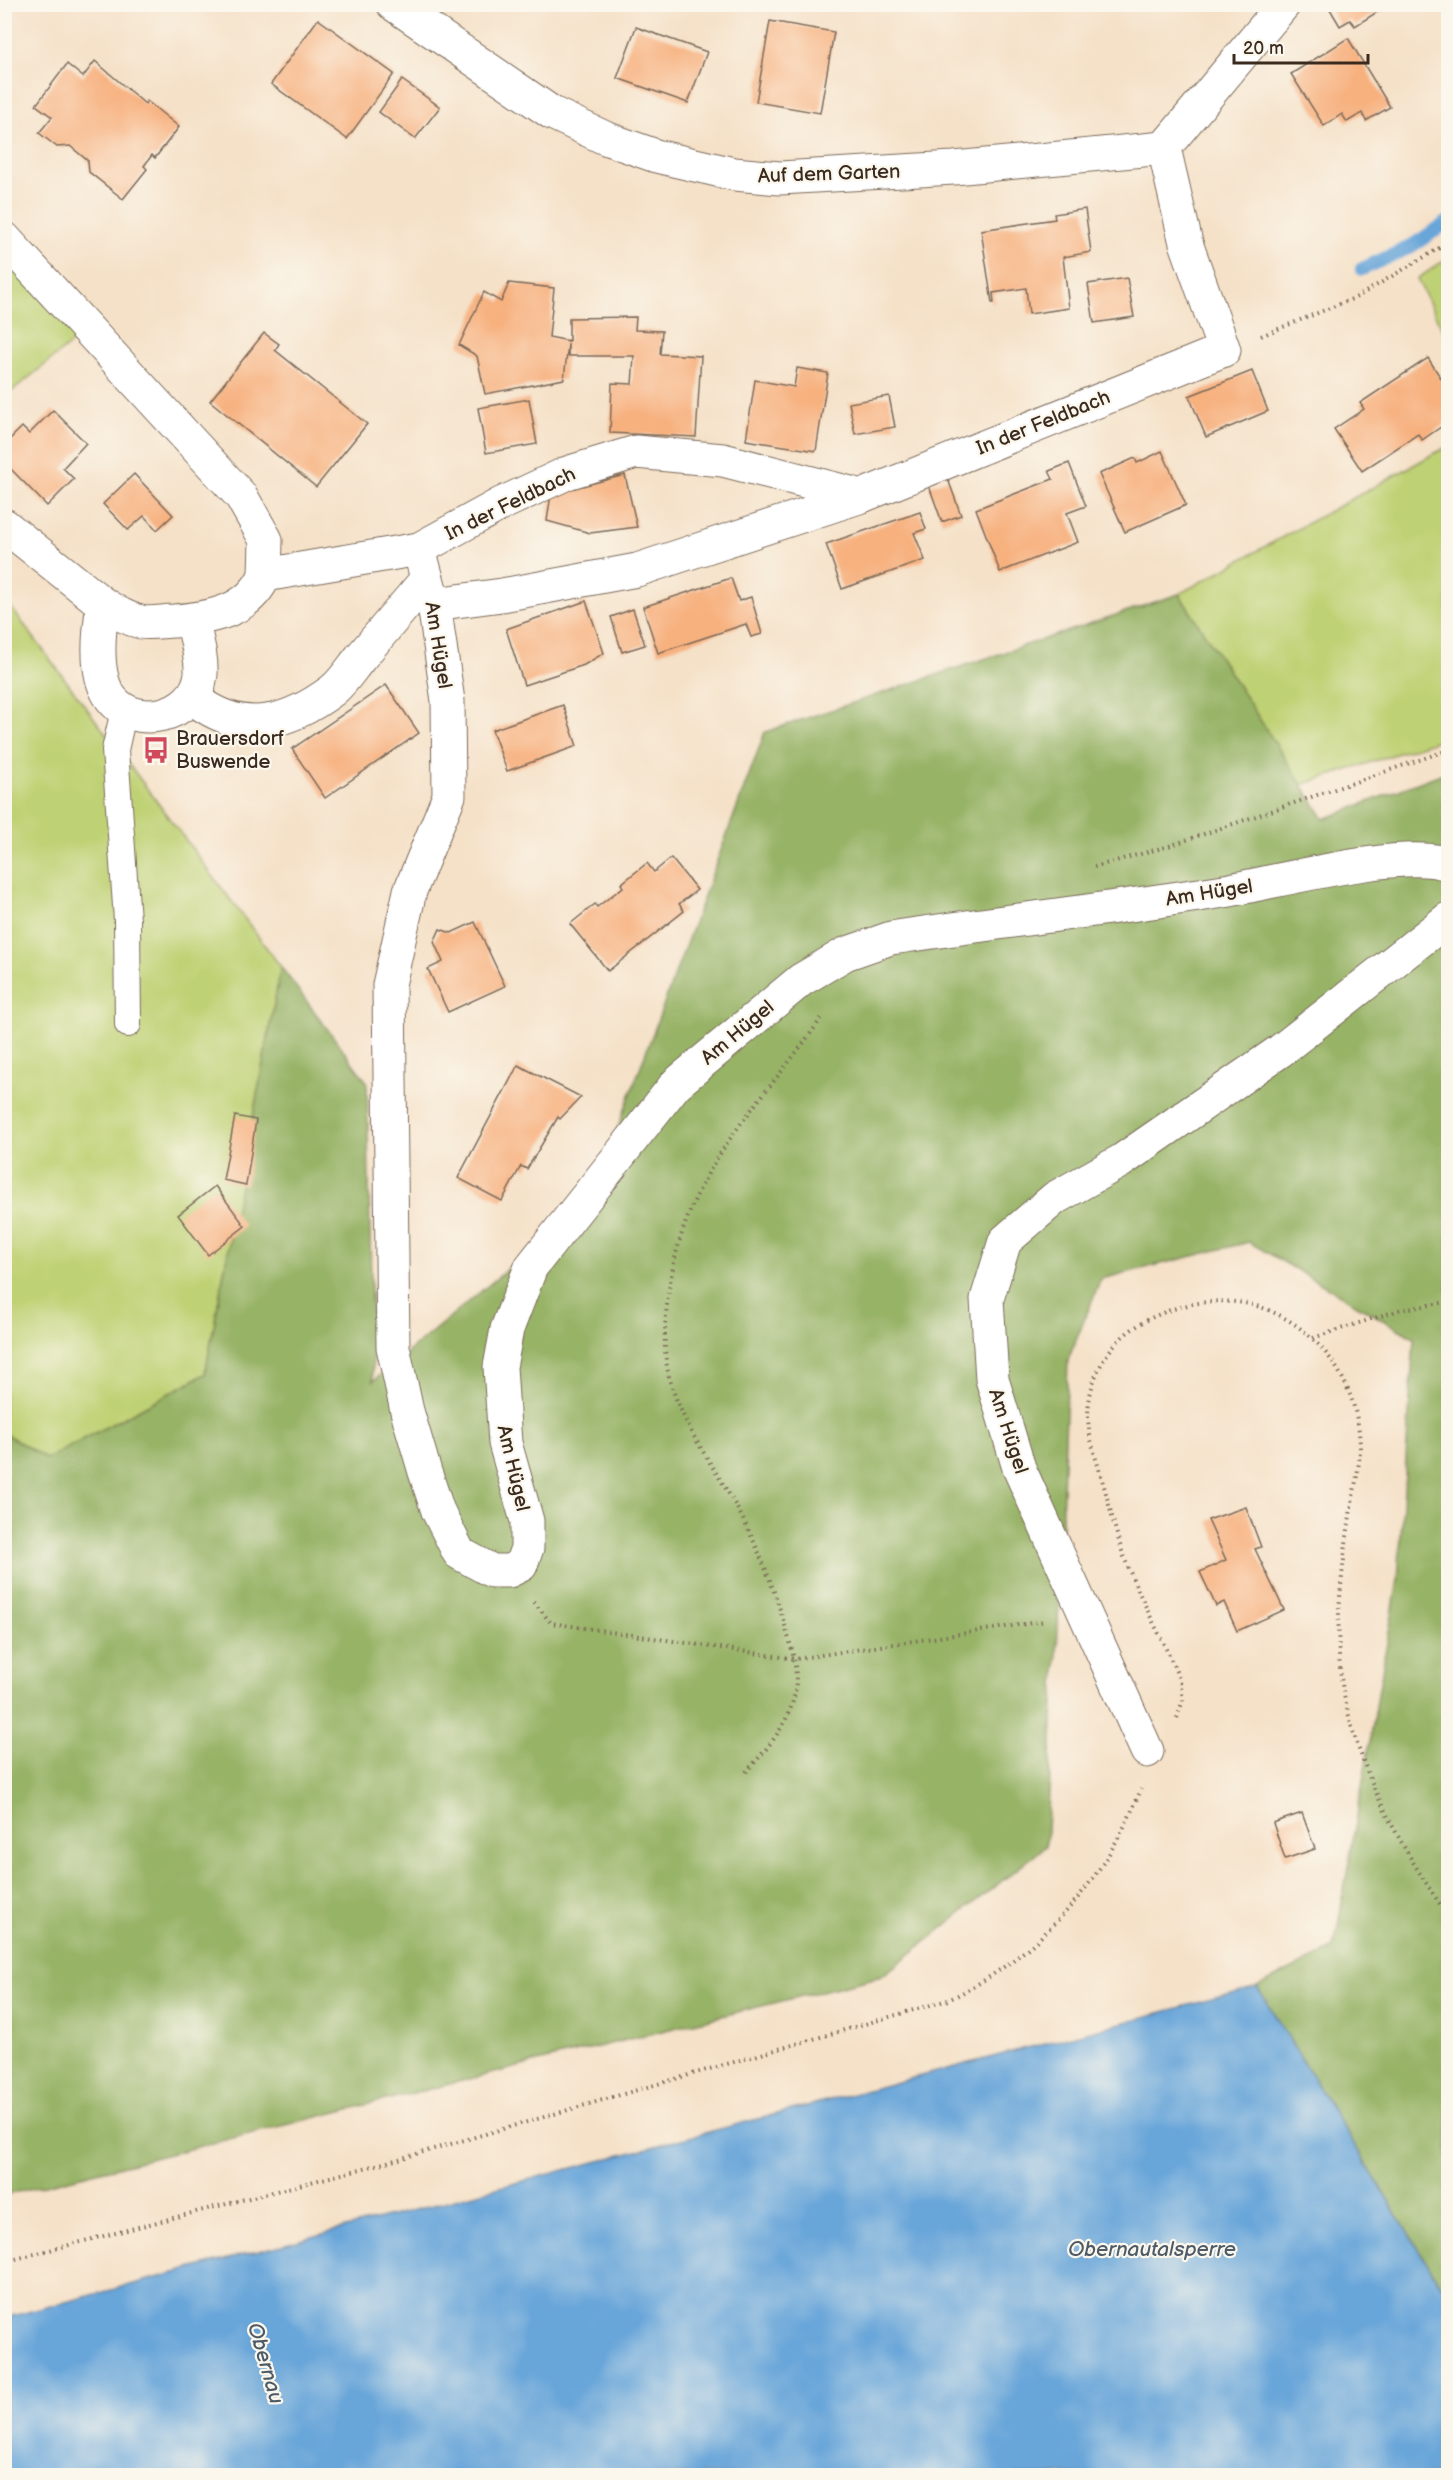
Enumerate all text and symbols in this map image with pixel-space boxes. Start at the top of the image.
scale bar [1234,27,1368,65]
text: 20 m [1243,38,1284,59]
street label: Auf dem Garten [757,160,901,188]
street label: In der Feldbach [973,385,1114,461]
street label: In der Feldbach [441,462,580,546]
street label: Am Hügel [419,600,457,690]
place label: Brauersdorf Buswende [176,727,284,774]
bus stop icon: Brauersdorf Buswende [141,735,171,765]
street label: Am Hügel [1164,874,1254,912]
street label: Am Hügel [696,995,779,1070]
street label: Am Hügel [983,1386,1033,1477]
street label: Am Hügel [491,1423,535,1514]
water label: Obernautalsperre [1068,2237,1236,2262]
water label: Obernau [242,2320,289,2407]

